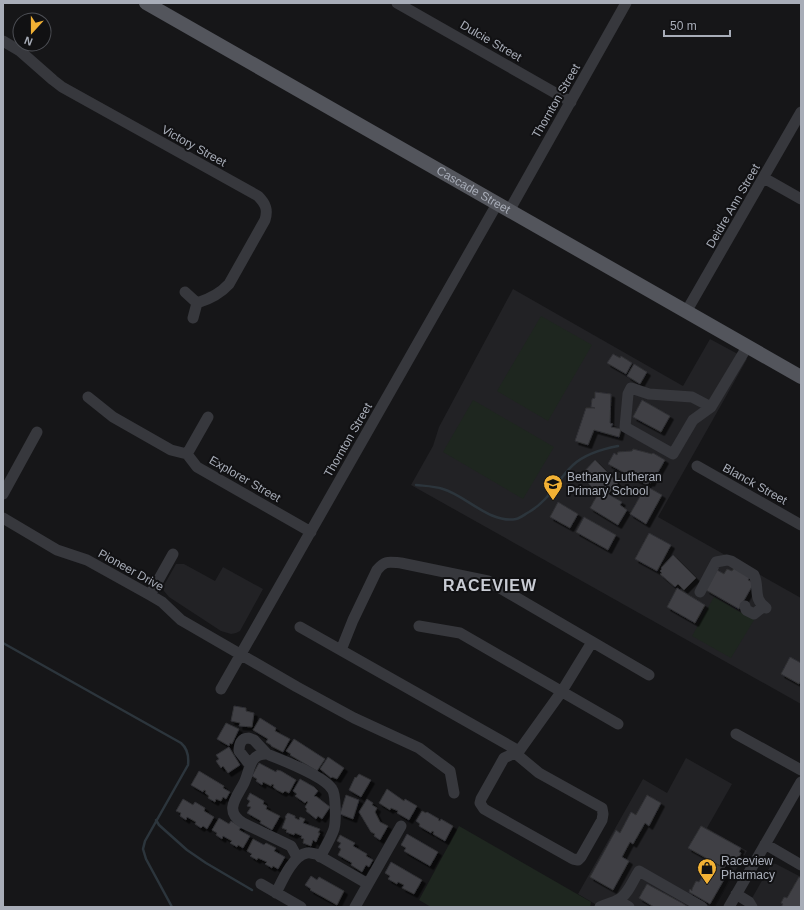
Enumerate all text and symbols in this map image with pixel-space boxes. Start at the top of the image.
north arrow [12,12,52,52]
scale bar [664,12,730,38]
street label: Dulcie Street [458,18,525,65]
text: 50 m [670,19,697,33]
text: N [23,34,34,48]
street label: Thornton Street [529,61,583,141]
street label: Victory Street [159,122,229,170]
street label: Deidre Ann Street [703,161,763,251]
street label: Cascade Street [434,163,513,217]
street label: Thornton Street [321,400,375,480]
street label: Explorer Street [207,453,284,505]
street label: Blanck Street [720,461,790,508]
place label: Bethany Lutheran Primary School [567,470,662,498]
school or university icon: Bethany Lutheran Primary School [542,473,564,501]
street label: Pioneer Drive [96,546,166,594]
district label: RACEVIEW [443,577,537,594]
place label: Raceview Pharmacy [721,854,775,882]
shop icon: Raceview Pharmacy [696,857,718,885]

